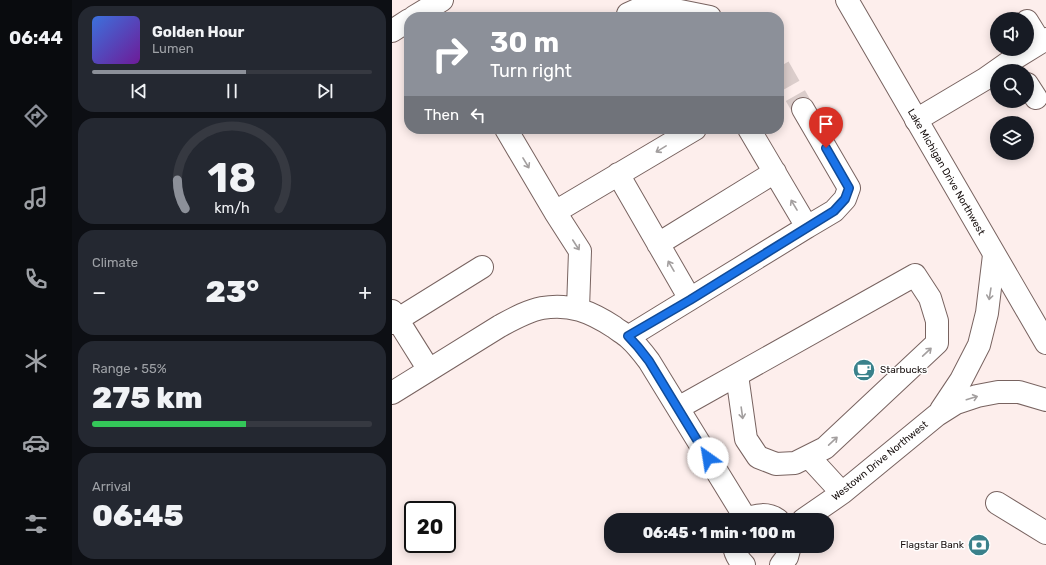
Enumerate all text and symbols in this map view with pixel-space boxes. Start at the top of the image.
map controls [990,12,1034,160]
button: sound [990,12,1034,56]
text: Golden Hour [152,23,244,41]
text: 30 m [490,26,559,59]
text: 06:44 [9,27,63,49]
icon: right [424,28,476,80]
text: Lumen [152,41,194,56]
text: Turn right [490,60,572,82]
button: search [990,64,1034,108]
icon: previous [128,80,150,102]
icon: pause [221,80,243,102]
icon: next [314,80,336,102]
icon: directions [22,102,50,130]
icon: left [467,104,489,126]
text: Then [424,106,459,124]
pin [809,107,843,148]
street label: Lake Michigan Drive Northwest [905,107,987,237]
icon: arrive [815,113,837,135]
button: layers [990,116,1034,160]
one-way arrow [655,145,667,153]
text: 18 [208,152,256,201]
one-way arrow [522,157,530,169]
icon: music [22,184,50,212]
text: km/h [214,199,250,216]
one-way arrow [790,199,798,211]
one-way arrow [572,239,580,250]
text: Climate [92,255,138,270]
one-way arrow [666,260,674,272]
icon: phone [22,265,50,293]
text: 23° [206,274,259,310]
text: − [92,279,106,306]
text: + [358,279,372,306]
one-way arrow [986,287,994,300]
icon: climate [22,347,50,375]
one-way arrow [922,347,932,356]
cafe icon: Starbucks [851,357,877,383]
text: Range · 55% [92,361,167,376]
place label: Starbucks [880,364,927,376]
text: 275 km [92,380,203,416]
one-way arrow [965,394,978,401]
one-way arrow [738,406,746,419]
street label: Westown Drive Northwest [830,419,930,503]
icon: car [22,429,50,457]
one-way arrow [828,436,838,446]
position arrow [687,437,729,479]
text: Arrival [92,479,131,494]
text: 06:45 [92,498,184,534]
speed limit sign: 20 [404,501,456,553]
icon: filters [22,510,50,538]
text: 06:45 · 1 min · 100 m [643,524,795,542]
bank icon: Flagstar Bank [966,532,992,558]
place label: Flagstar Bank [900,539,965,551]

